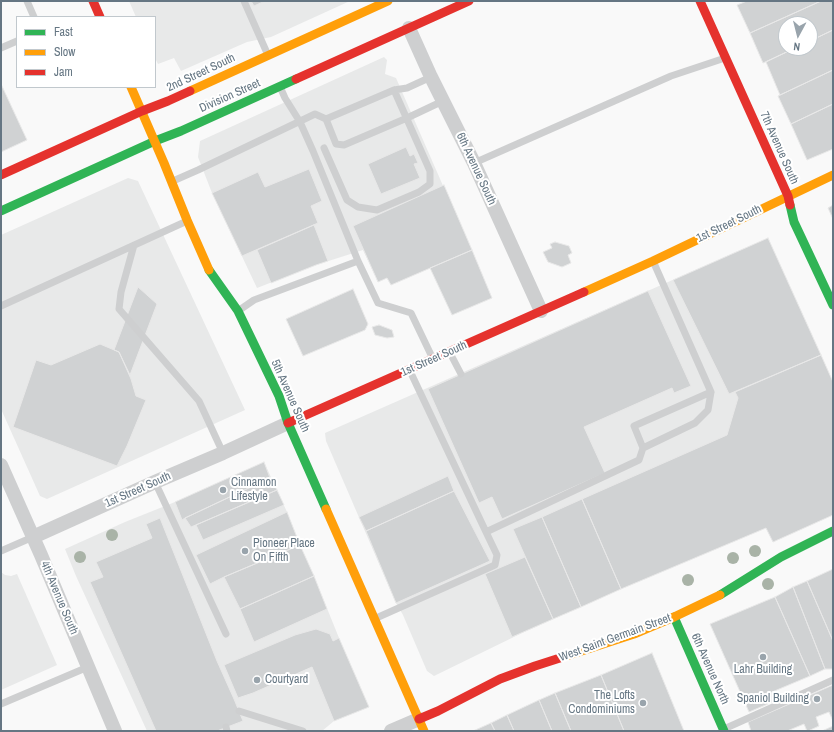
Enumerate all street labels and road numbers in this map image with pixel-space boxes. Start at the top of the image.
street label: 2nd Street South [164,51,238,95]
street label: Division Street [197,76,263,116]
street label: 7th Avenue South [757,109,801,187]
street label: 6th Avenue South [453,131,499,207]
street label: 1st Street South [694,202,764,246]
street label: 1st Street South [399,338,469,380]
street label: 5th Avenue South [268,357,312,435]
street label: 1st Street South [103,469,173,511]
street label: 4th Avenue South [37,559,81,637]
street label: West Saint Germain Street [557,611,673,665]
street label: 6th Avenue North [688,631,732,707]

